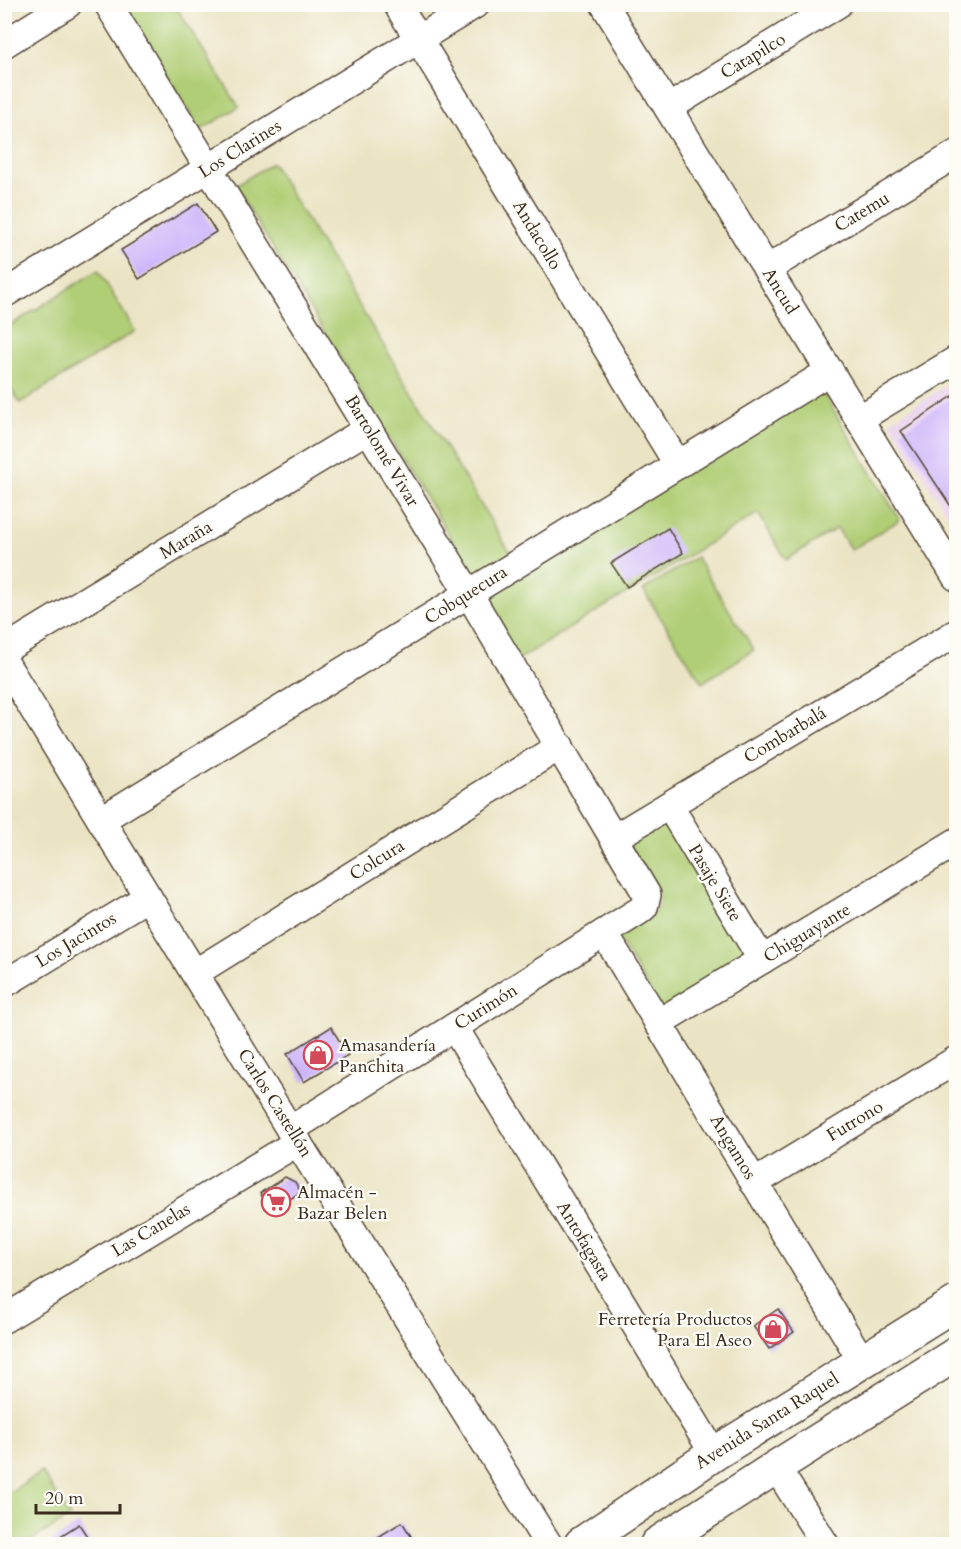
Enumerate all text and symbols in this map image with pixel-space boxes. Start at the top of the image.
street label: Catapilco [716,27,791,85]
street label: Los Clarines [194,114,286,184]
street label: Catemu [830,186,894,238]
street label: Andacollo [506,195,568,275]
street label: Ancud [756,263,804,319]
street label: Bartolomé Vivar [339,390,425,512]
street label: Maraña [155,514,217,565]
street label: Cobquecura [420,560,512,630]
street label: Combarbalá [739,700,831,770]
street label: Colcura [345,833,409,887]
street label: Pasaje Siete [682,840,748,926]
street label: Chiguayante [759,897,855,969]
street label: Los Jacintos [31,906,121,974]
street label: Curimón [450,977,523,1036]
place label: Amasandería Panchita [339,1033,436,1079]
shop icon: Amasandería Panchita [302,1039,334,1071]
street label: Carlos Castellón [232,1044,319,1163]
street label: Futrono [822,1094,888,1148]
street label: Angamos [704,1110,762,1184]
place label: Almacén - Bazar Belen [297,1180,388,1226]
supermarket icon: Almacén - Bazar Belen [260,1186,292,1218]
street label: Antofagasta [550,1196,618,1286]
street label: Las Canelas [107,1197,195,1263]
place label: Ferretería Productos Para El Aseo [598,1307,752,1353]
shop icon: Ferretería Productos Para El Aseo [757,1313,789,1345]
street label: Avenida Santa Raquel [690,1366,844,1475]
scale bar [36,1477,120,1515]
text: 20 m [45,1486,84,1511]

